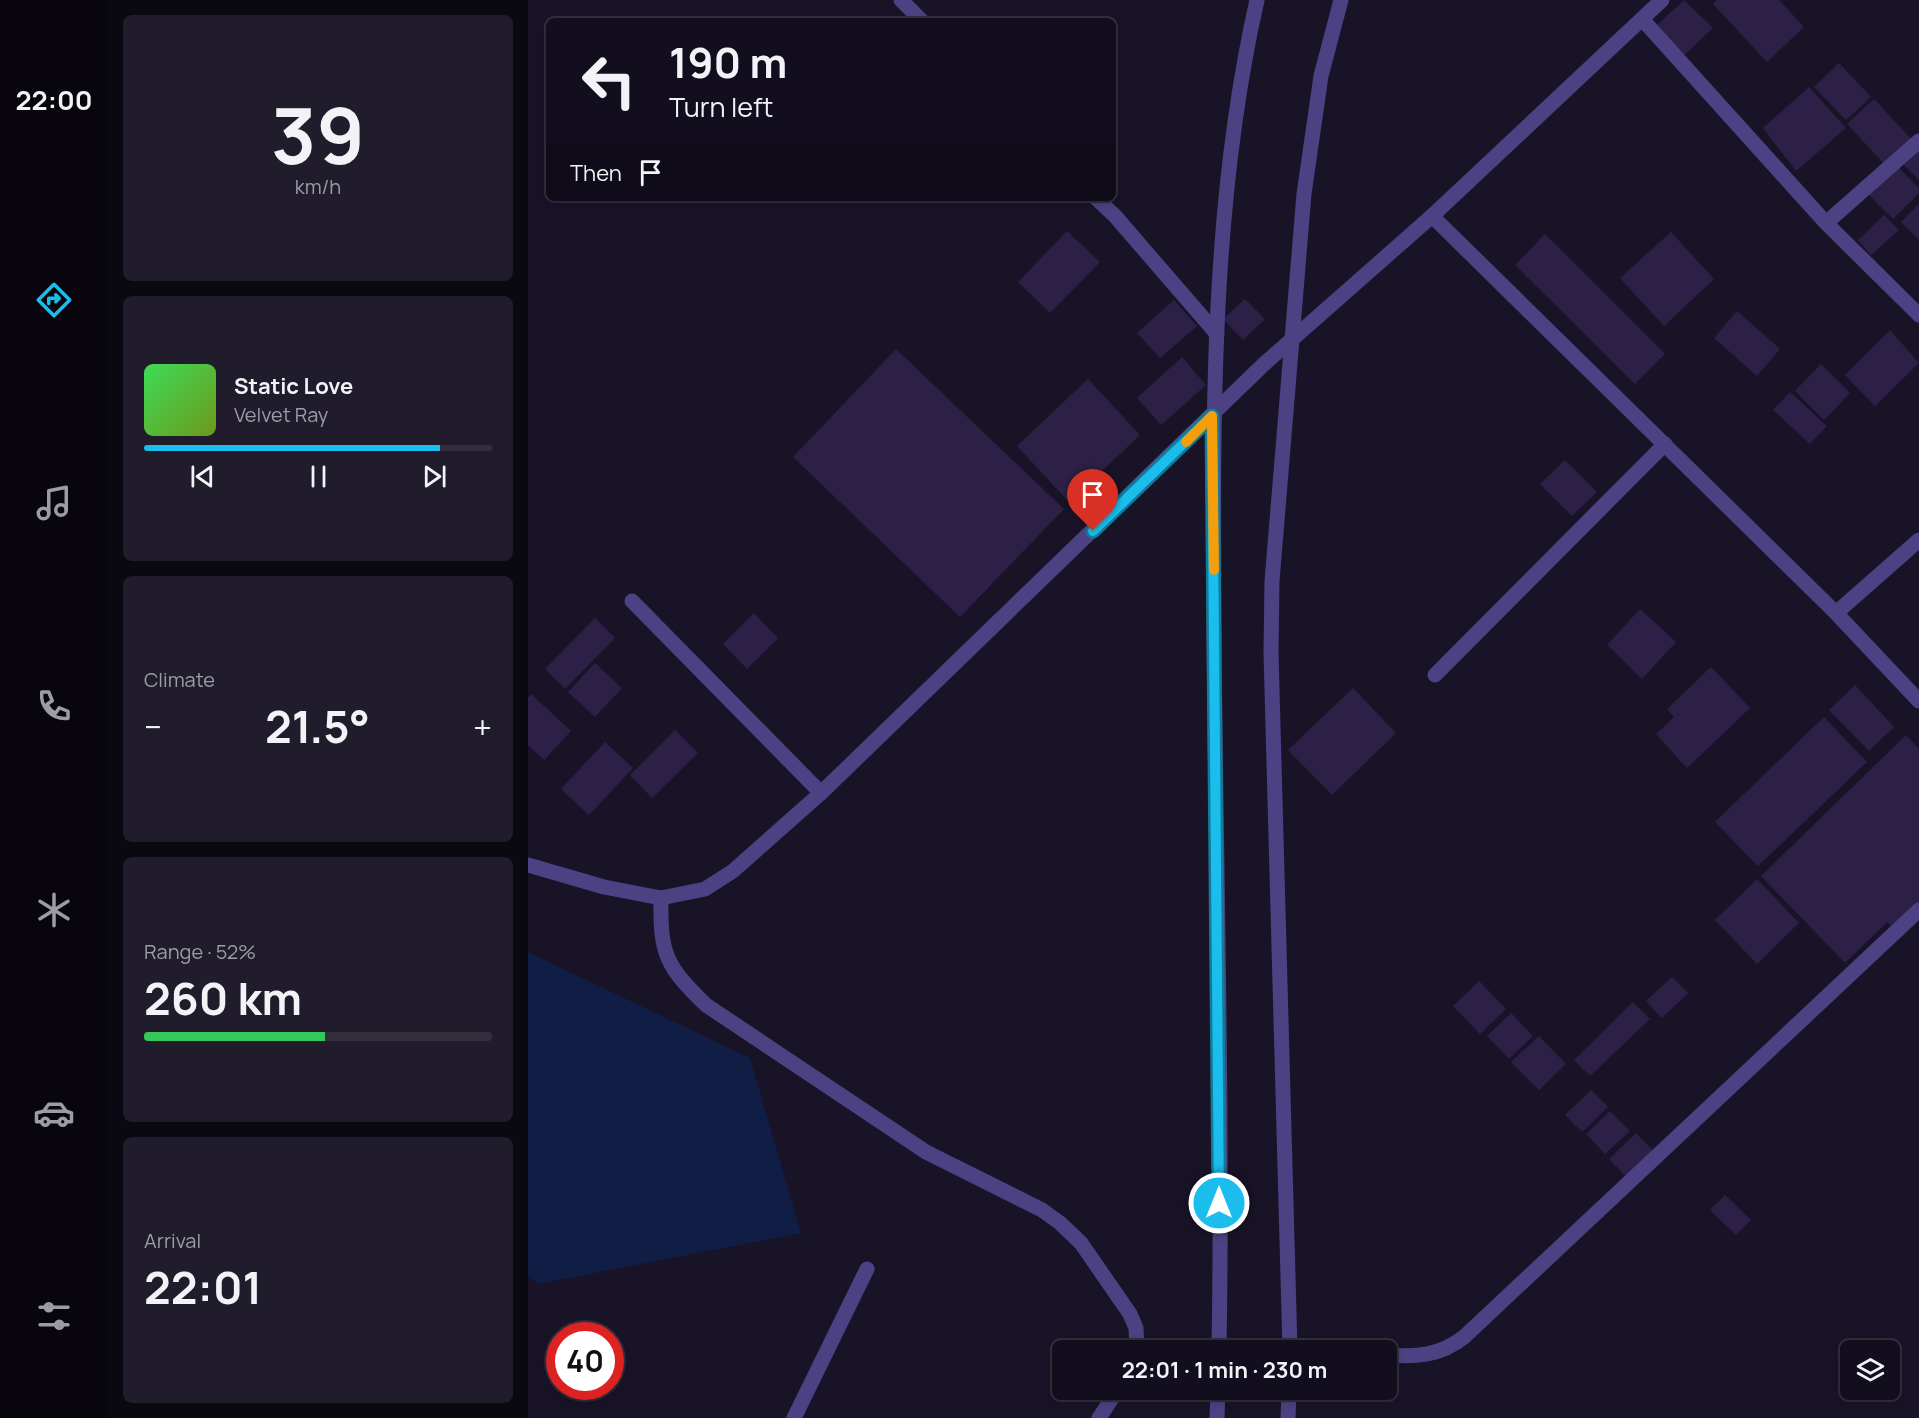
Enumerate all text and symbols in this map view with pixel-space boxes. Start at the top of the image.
text: 190 m [669,33,787,91]
icon: left [570,42,648,120]
text: 22:00 [16,81,92,118]
text: 39 [271,81,365,187]
text: Turn left [669,88,773,125]
icon: arrive [634,156,667,189]
text: Then [570,158,622,188]
text: km/h [295,173,341,200]
icon: directions [33,279,75,321]
text: Static Love [234,371,353,401]
text: Velvet Ray [234,401,328,428]
icon: previous [186,460,219,493]
icon: pause [302,460,335,493]
icon: next [418,460,451,493]
pin [1067,469,1118,531]
icon: arrive [1076,478,1109,511]
icon: music [33,482,75,524]
text: Climate [144,666,215,693]
icon: phone [33,685,75,727]
text: 21.5° [265,695,370,757]
text: − [144,704,162,749]
text: + [473,704,492,749]
icon: climate [33,889,75,931]
text: Range · 52% [144,938,256,965]
text: 260 km [144,967,302,1029]
icon: car [33,1092,75,1134]
position arrow [1187,1171,1251,1235]
text: Arrival [144,1227,201,1254]
text: 22:01 [144,1256,262,1318]
icon: filters [33,1295,75,1337]
speed limit sign: 40 [546,1322,624,1400]
map controls [1840,1340,1900,1400]
button: layers [1840,1340,1900,1400]
text: 22:01 · 1 min · 230 m [1122,1355,1327,1385]

